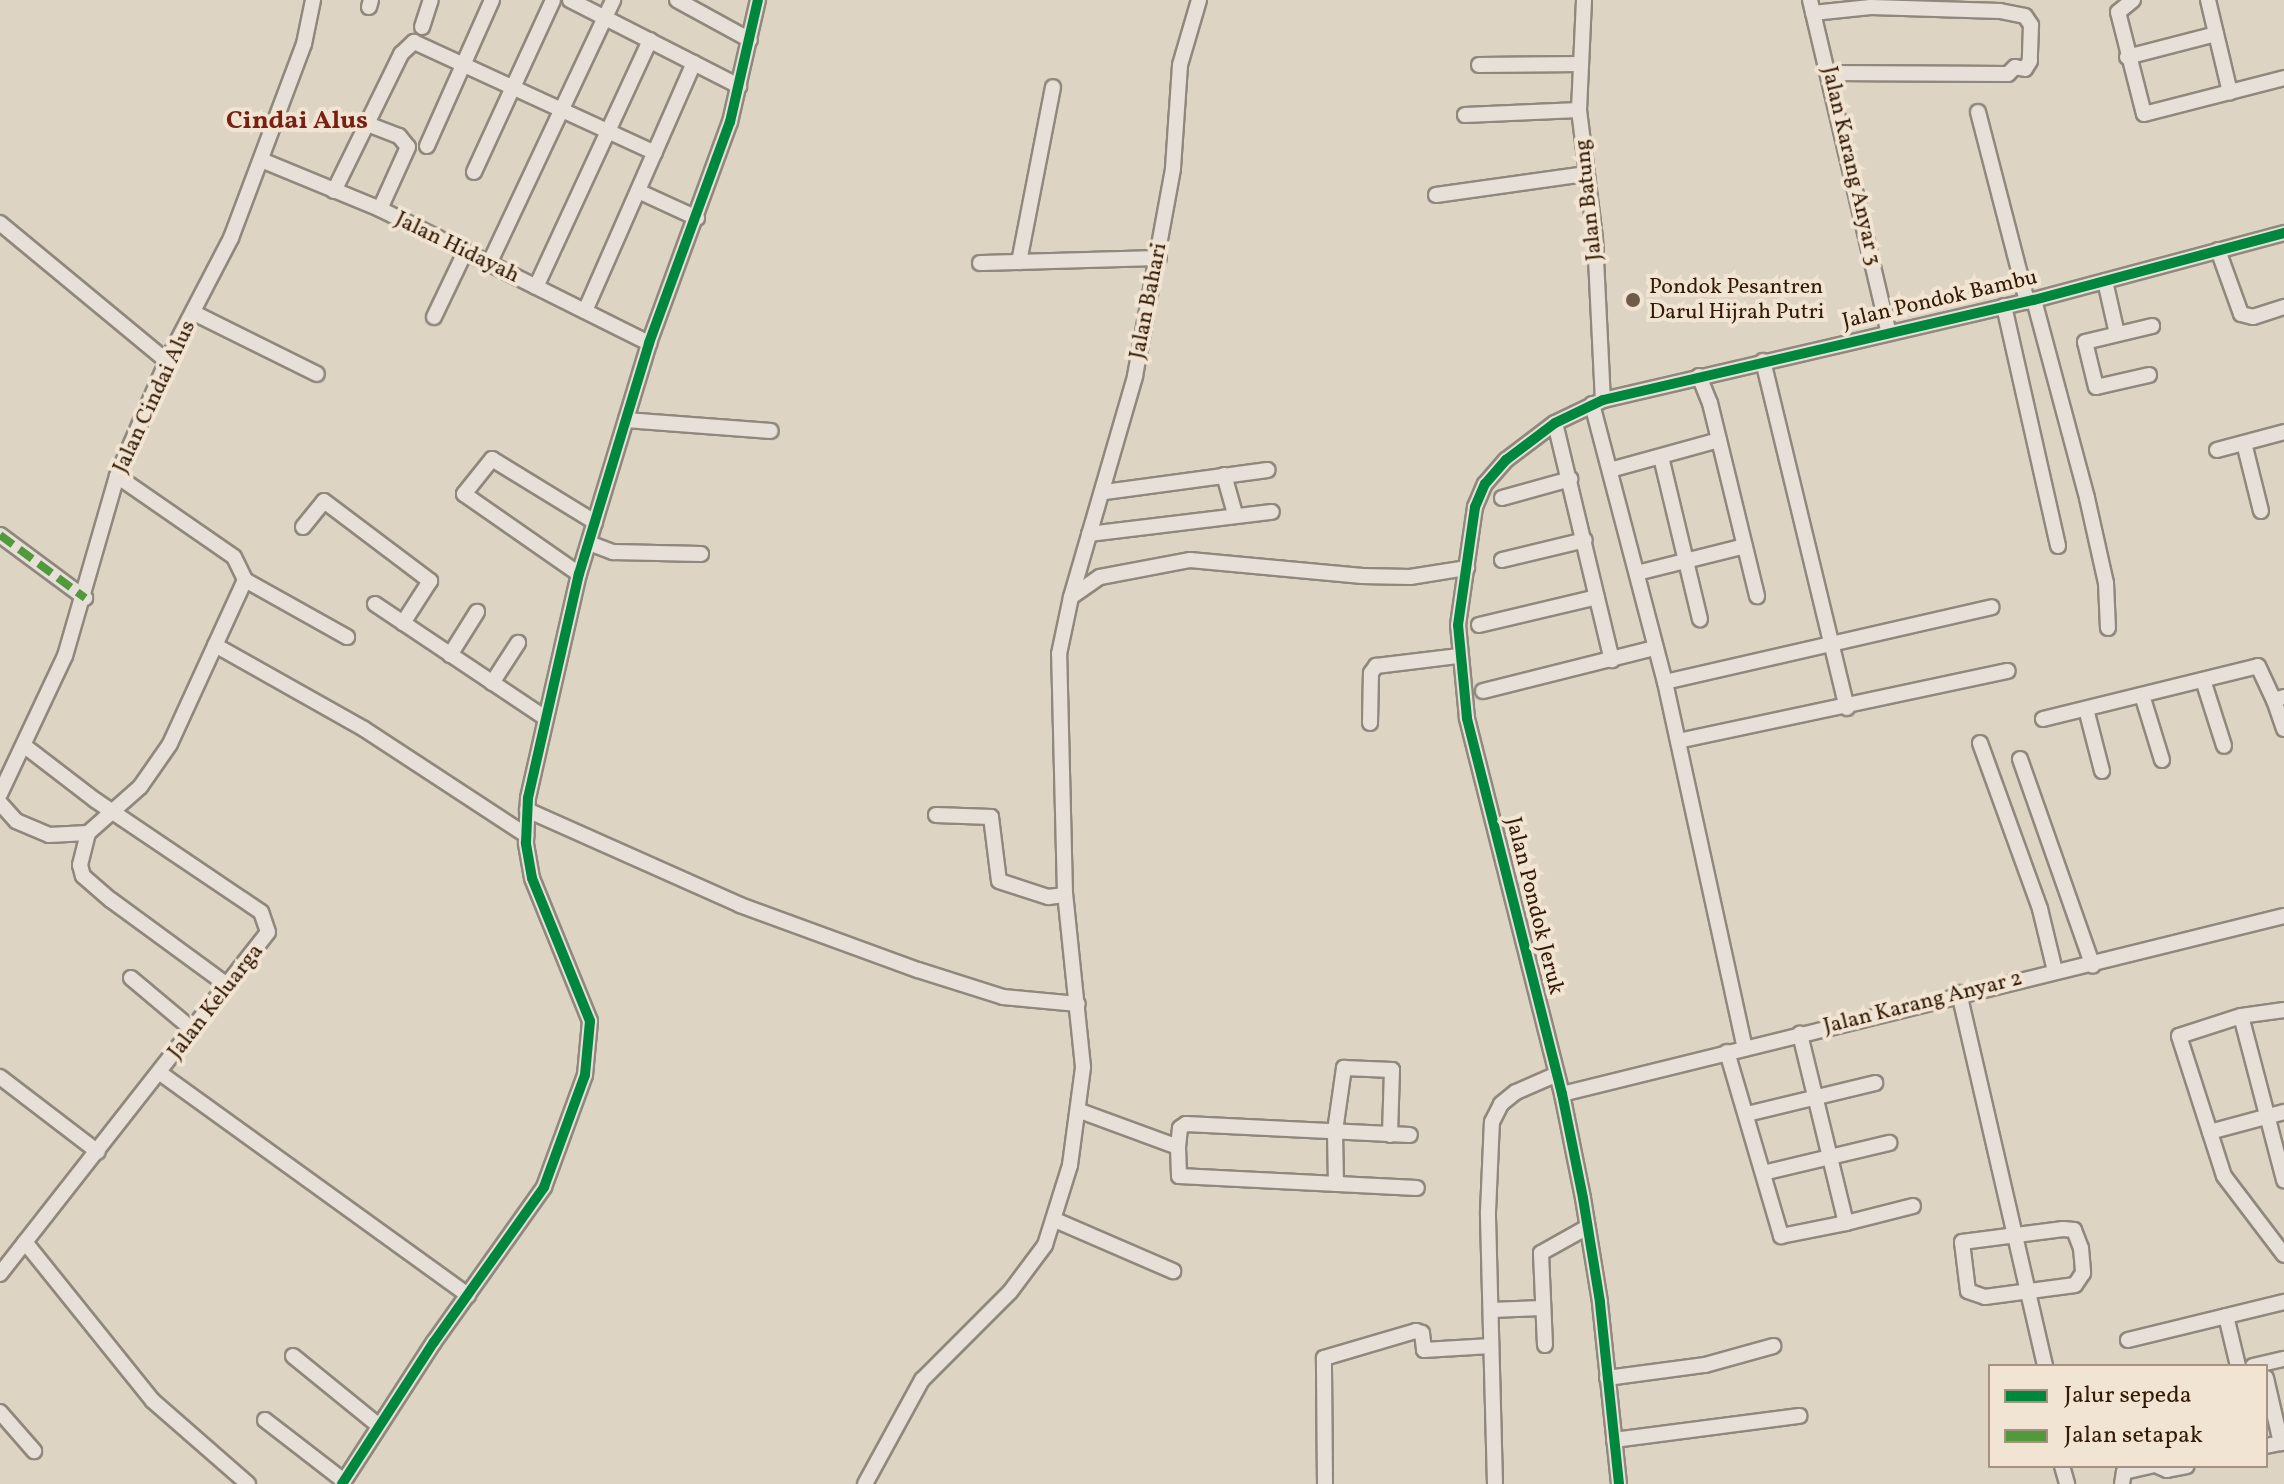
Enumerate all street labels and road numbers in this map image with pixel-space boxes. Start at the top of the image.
street label: Jalan Karang Anyar 3 [1815,64,1887,268]
street label: Jalan Batung [1569,138,1609,262]
street label: Jalan Hidayah [390,207,524,289]
street label: Jalan Bahari [1125,241,1173,361]
street label: Jalan Pondok Bambu [1840,265,2040,335]
street label: Jalan Cindai Alus [108,316,202,478]
street label: Jalan Pondok Jeruk [1499,815,1569,997]
street label: Jalan Keluarga [163,939,269,1065]
street label: Jalan Karang Anyar 2 [1821,966,2025,1040]

